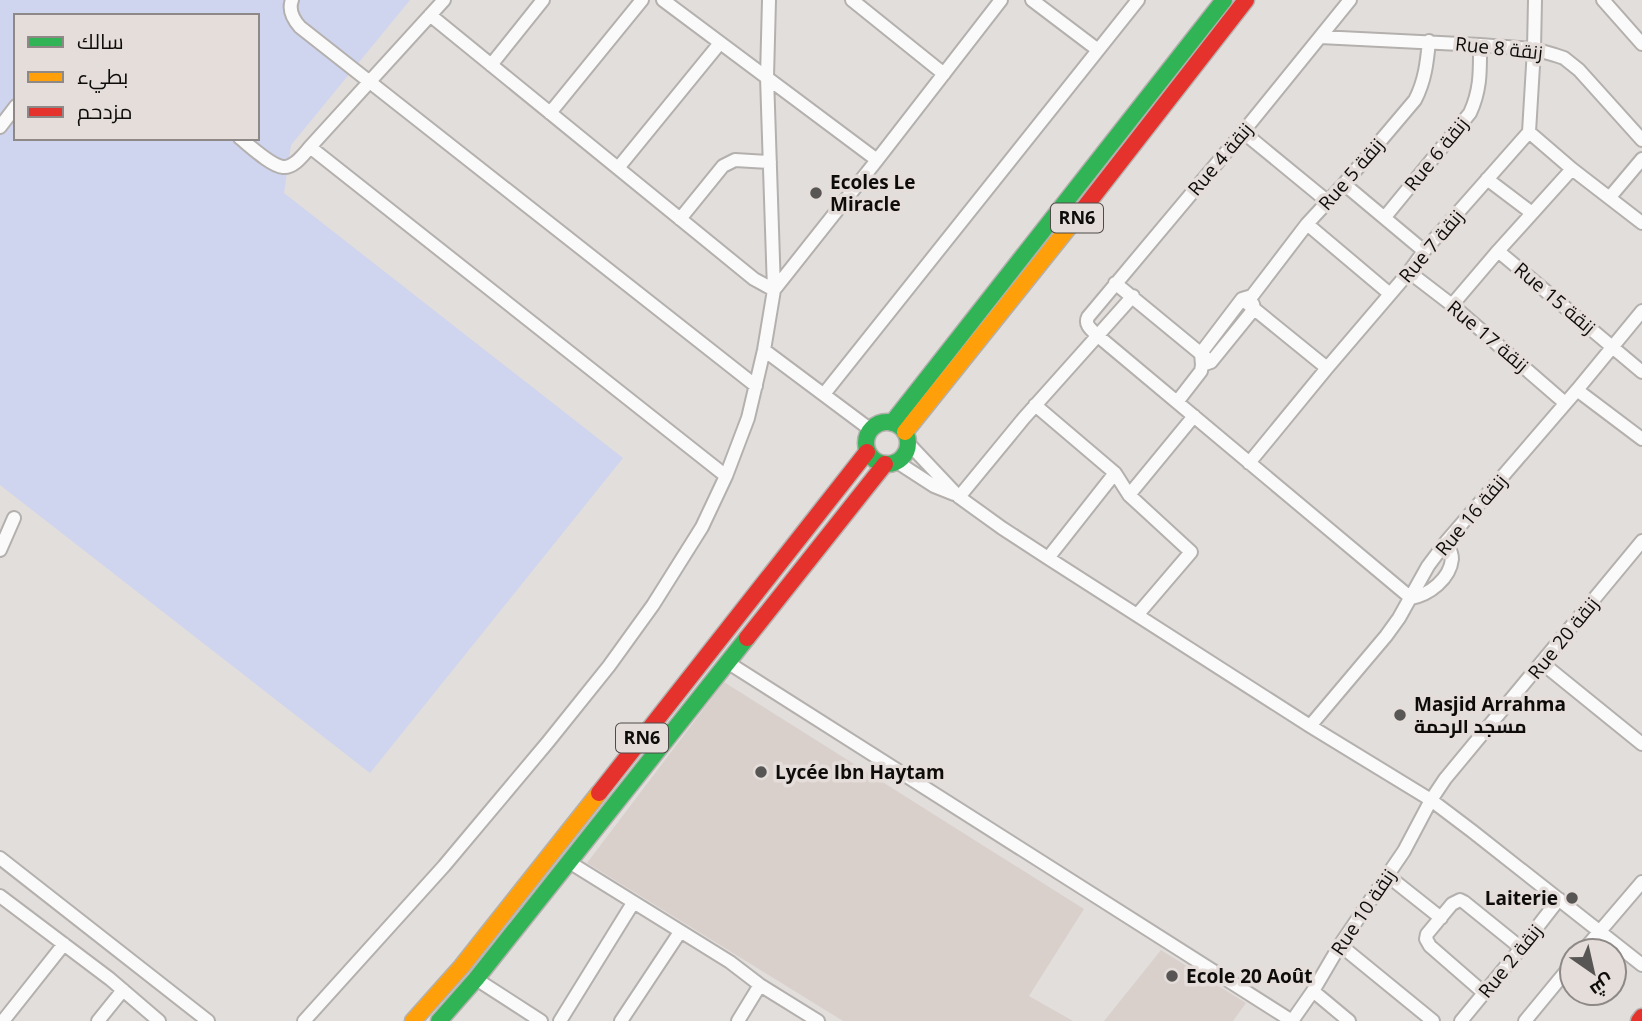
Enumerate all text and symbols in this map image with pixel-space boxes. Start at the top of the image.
legend [14,14,259,140]
text: سالك [77,27,124,55]
street label: Rue 8 زنقة [1454,30,1544,66]
text: بطيء [77,62,128,93]
text: مزدحم [77,97,132,126]
street label: Rue 6 زنقة [1398,112,1474,196]
street label: Rue 4 زنقة [1182,117,1258,201]
street label: Rue 5 زنقة [1312,132,1390,216]
place label: Ecoles Le Miracle [830,169,916,217]
marker: Ecoles Le Miracle [808,185,824,201]
road number: RN6 [1051,204,1103,232]
street label: Rue 7 زنقة [1393,204,1469,288]
street label: Rue 15 زنقة [1509,256,1601,340]
street label: Rue 17 زنقة [1442,294,1534,378]
street label: Rue 16 زنقة [1429,469,1513,561]
street label: Rue 20 زنقة [1522,591,1604,685]
place label: Masjid Arrahma مسجد الرحمة [1414,691,1566,739]
marker: Masjid Arrahma مسجد الرحمة [1392,707,1408,723]
road number: RN6 [616,724,668,752]
place label: Lycée Ibn Haytam [775,759,945,785]
marker: Lycée Ibn Haytam [753,764,769,780]
street label: Rue 10 زنقة [1325,864,1401,960]
place label: Laiterie [1485,885,1558,911]
marker: Laiterie [1564,890,1580,906]
street label: Rue 2 زنقة [1472,919,1548,1003]
north arrow [1558,937,1628,1007]
place label: Ecole 20 Août [1186,963,1312,989]
marker: Ecole 20 Août [1164,968,1180,984]
text: ش [1585,968,1620,1004]

